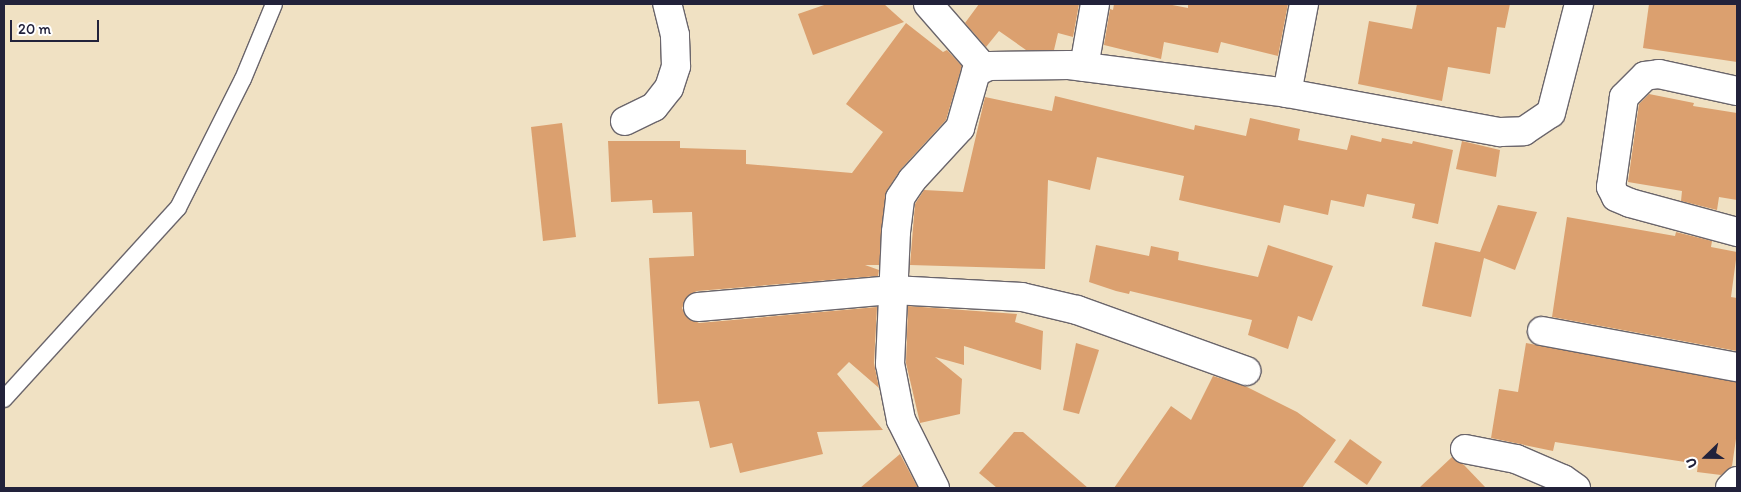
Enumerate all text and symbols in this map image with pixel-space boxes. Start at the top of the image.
scale bar [12,10,101,42]
text: 20 m [18,20,51,38]
north arrow [1681,432,1731,482]
text: U [1682,455,1701,470]

